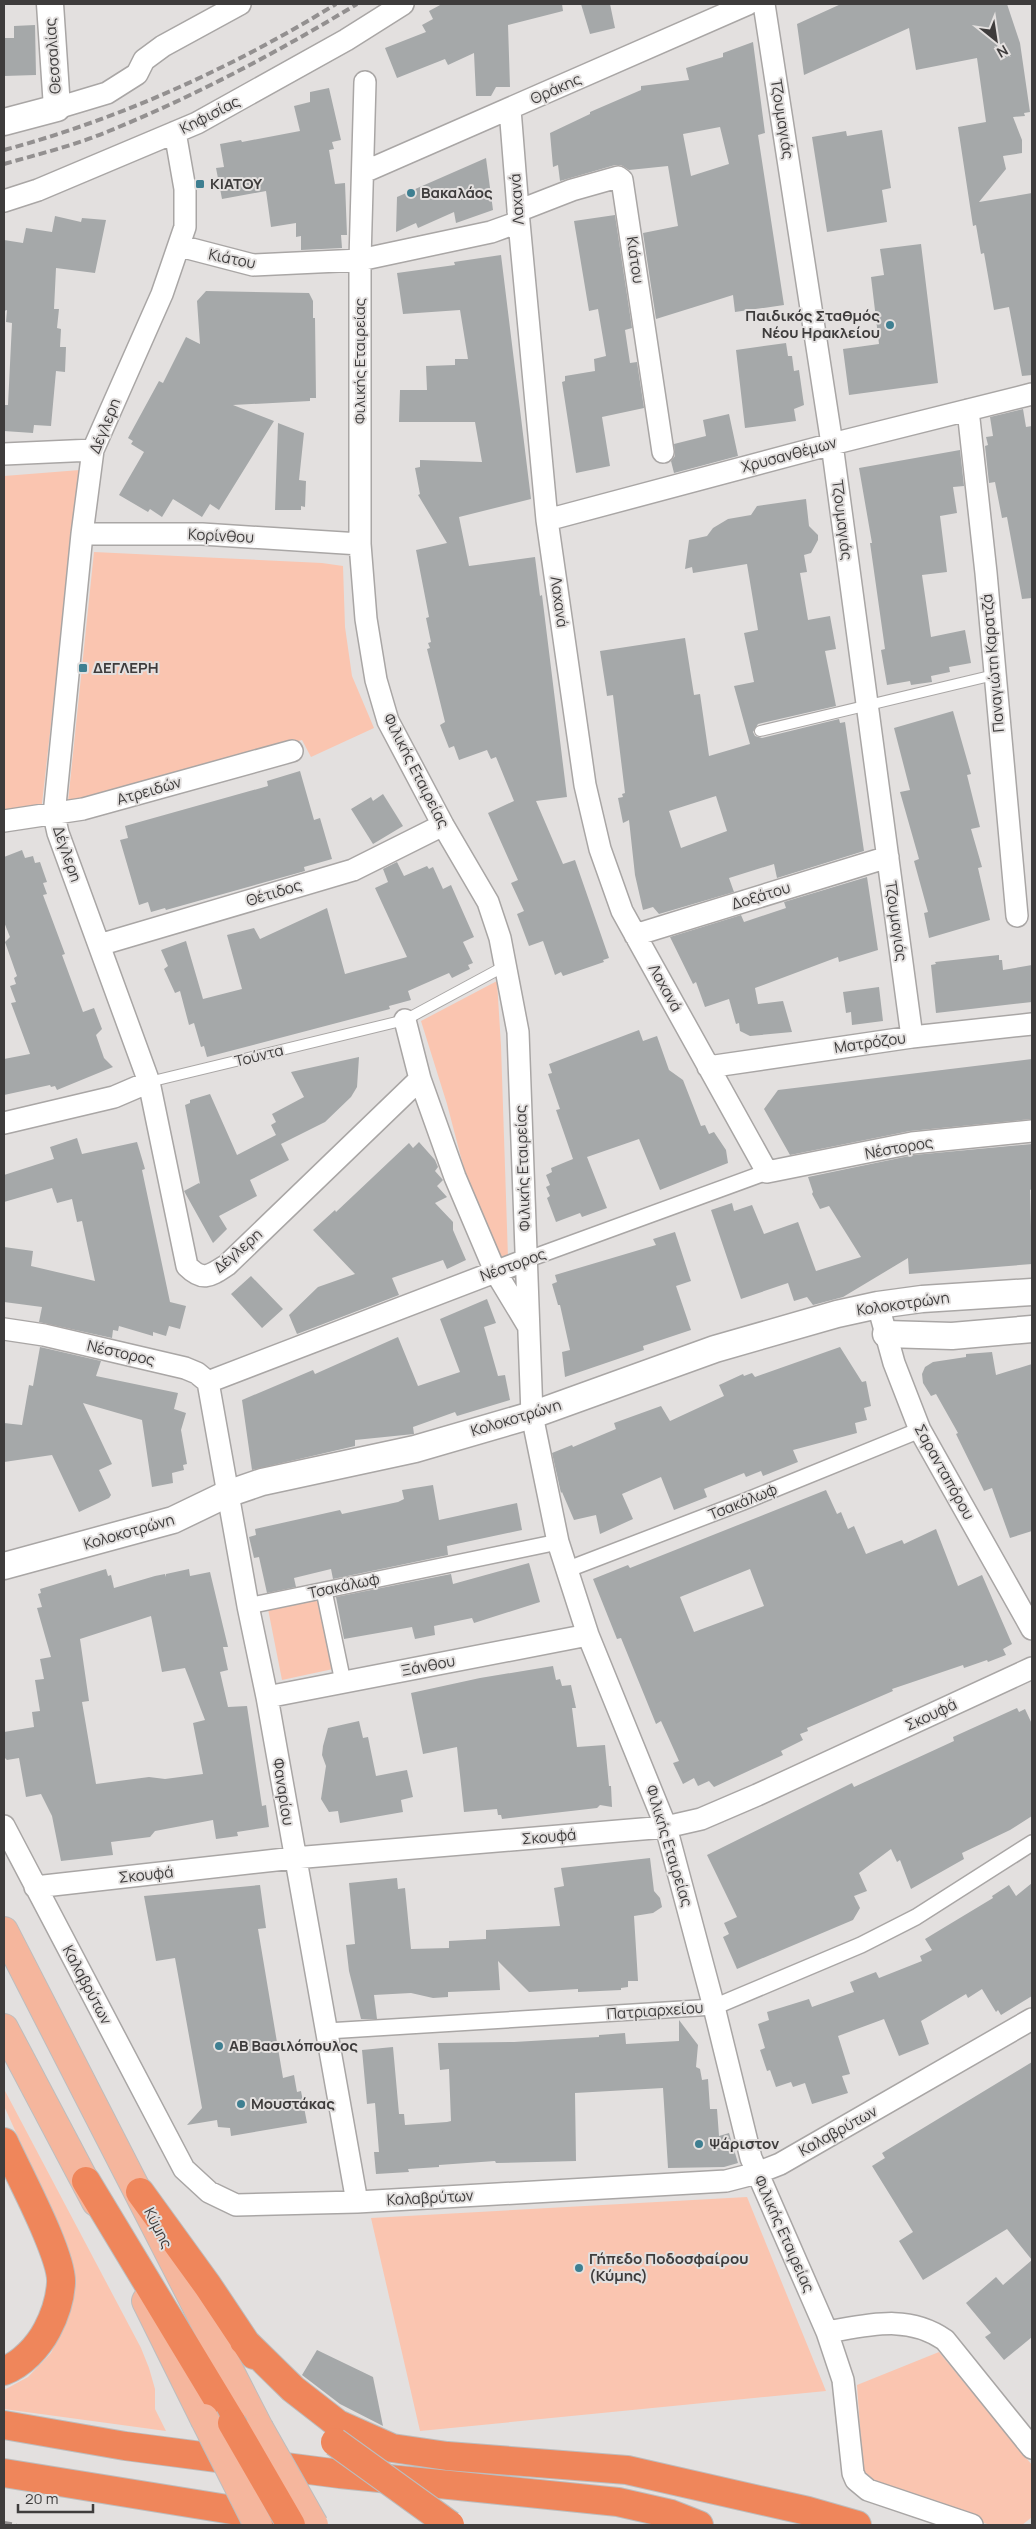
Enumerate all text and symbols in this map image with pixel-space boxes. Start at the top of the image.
north arrow [971,15,1021,65]
street label: Θεσσαλίας [39,17,66,95]
text: N [994,41,1012,62]
street label: Θράκης [527,68,585,109]
street label: Τζουμαγιάς [766,77,799,160]
street label: Κηφισίας [176,90,244,139]
place label: ΚΙΑΤΟΥ [210,173,263,194]
street label: Λαχανά [504,173,529,225]
marker: ΚΙΑΤΟΥ [194,178,206,190]
place label: Βακαλάος [421,182,493,203]
marker: Βακαλάος [405,187,417,199]
street label: Κιάτου [622,235,649,285]
street label: Κιάτου [207,243,258,274]
street label: Φιλικής Εταιρείας [349,298,370,424]
place label: Παιδικός Σταθμός Νέου Ηρακλείου [745,305,880,343]
marker: Παιδικός Σταθμός Νέου Ηρακλείου [884,319,896,331]
street label: Δέγλερη [84,395,125,457]
street label: Χρυσανθέμων [739,432,839,477]
street label: Τζουμαγιάς [827,479,858,561]
street label: Κορίνθου [188,523,254,548]
street label: Λαχανά [546,575,573,629]
street label: Παναγιώτη Καρατζά [976,593,1009,733]
place label: ΔΕΓΛΕΡΗ [93,657,159,678]
marker: ΔΕΓΛΕΡΗ [77,662,89,674]
street label: Φιλικής Εταιρείας [378,710,454,832]
street label: Ατρειδών [114,771,184,810]
street label: Δέγλερη [48,823,87,885]
street label: Θέτιδος [243,874,304,911]
street label: Δοξάτου [729,877,793,914]
street label: Τζουμαγιάς [880,879,913,962]
street label: Λαχανά [644,960,687,1015]
street label: Ματρόζου [833,1027,907,1058]
street label: Τούντα [232,1039,285,1072]
street label: Φιλικής Εταιρείας [510,1105,535,1231]
street label: Νέστορος [863,1131,935,1164]
street label: Δέγλερη [209,1224,266,1278]
street label: Νέστορος [477,1243,549,1286]
street label: Κολοκοτρώνη [855,1287,951,1320]
street label: Νέστορος [85,1335,157,1370]
street label: Κολοκοτρώνη [468,1394,564,1441]
street label: Σαρανταπόρου [910,1420,979,1523]
street label: Τσακάλωφ [705,1478,780,1525]
street label: Κολοκοτρώνη [81,1509,177,1554]
street label: Τσακάλωφ [306,1568,382,1603]
street label: Ξάνθου [399,1650,457,1681]
street label: Σκουφά [902,1693,960,1736]
street label: Φαναρίου [268,1757,299,1827]
street label: Φιλικής Εταιρείας [641,1782,698,1909]
street label: Σκουφά [521,1824,577,1849]
street label: Σκουφά [118,1861,174,1888]
street label: Καλαβρύτων [58,1942,117,2028]
street label: Πατριαρχείου [606,1997,704,2024]
place label: ΑΒ Βασιλόπουλος [229,2035,358,2056]
marker: ΑΒ Βασιλόπουλος [213,2040,225,2052]
place label: Μουστάκας [251,2093,335,2114]
marker: Μουστάκας [235,2098,247,2110]
street label: Καλαβρύτων [795,2100,881,2161]
place label: Ψάριστον [709,2133,779,2154]
marker: Ψάριστον [693,2138,705,2150]
street label: Φιλικής Εταιρείας [749,2172,820,2296]
street label: Καλαβρύτων [386,2185,474,2210]
street label: Κύμης [139,2204,178,2252]
place label: Γήπεδο Ποδοσφαίρου (Κύμης) [589,2248,748,2286]
marker: Γήπεδο Ποδοσφαίρου (Κύμης) [573,2262,585,2274]
scale bar [18,2482,92,2514]
text: 20 m [25,2488,58,2509]

